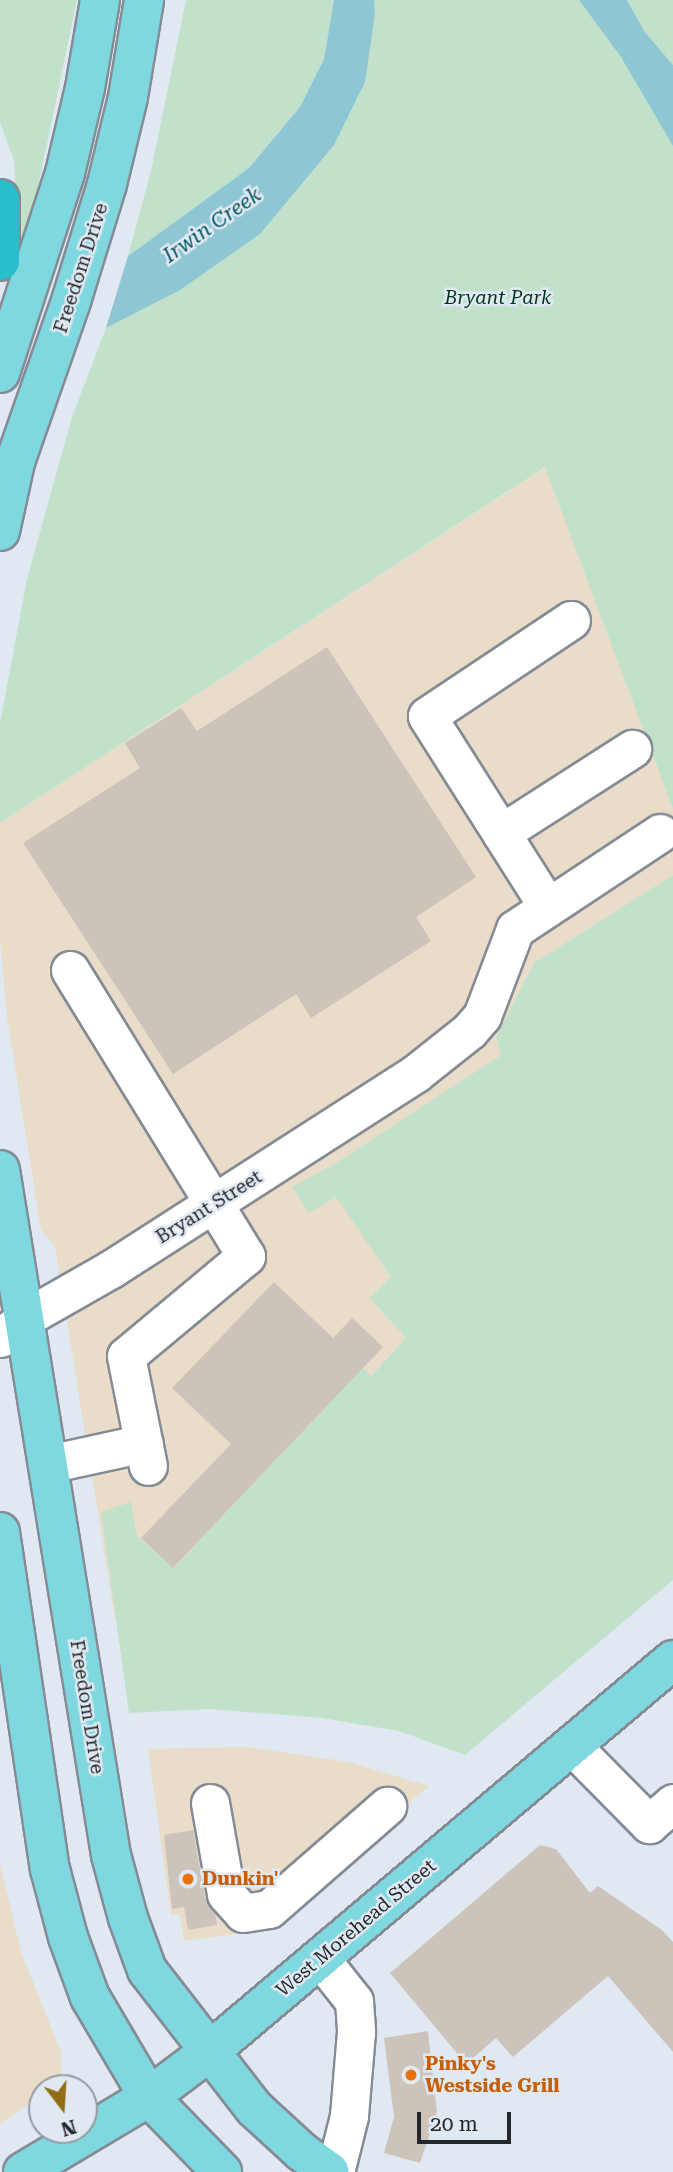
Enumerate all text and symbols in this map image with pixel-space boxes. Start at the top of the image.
water label: Irwin Creek [158,182,266,268]
street label: Freedom Drive [49,200,113,336]
park label: Bryant Park [445,287,551,309]
street label: Bryant Street [152,1165,266,1249]
street label: Freedom Drive [65,1638,109,1776]
street label: West Morehead Street [272,1855,440,2001]
place label: Dunkin' [202,1868,278,1890]
marker: Dunkin' [180,1871,196,1887]
place label: Pinky's Westside Grill [425,2053,559,2097]
marker: Pinky's Westside Grill [403,2067,419,2083]
north arrow [28,2074,98,2144]
scale bar [421,2098,516,2142]
text: 20 m [430,2112,478,2136]
text: N [58,2115,79,2141]

